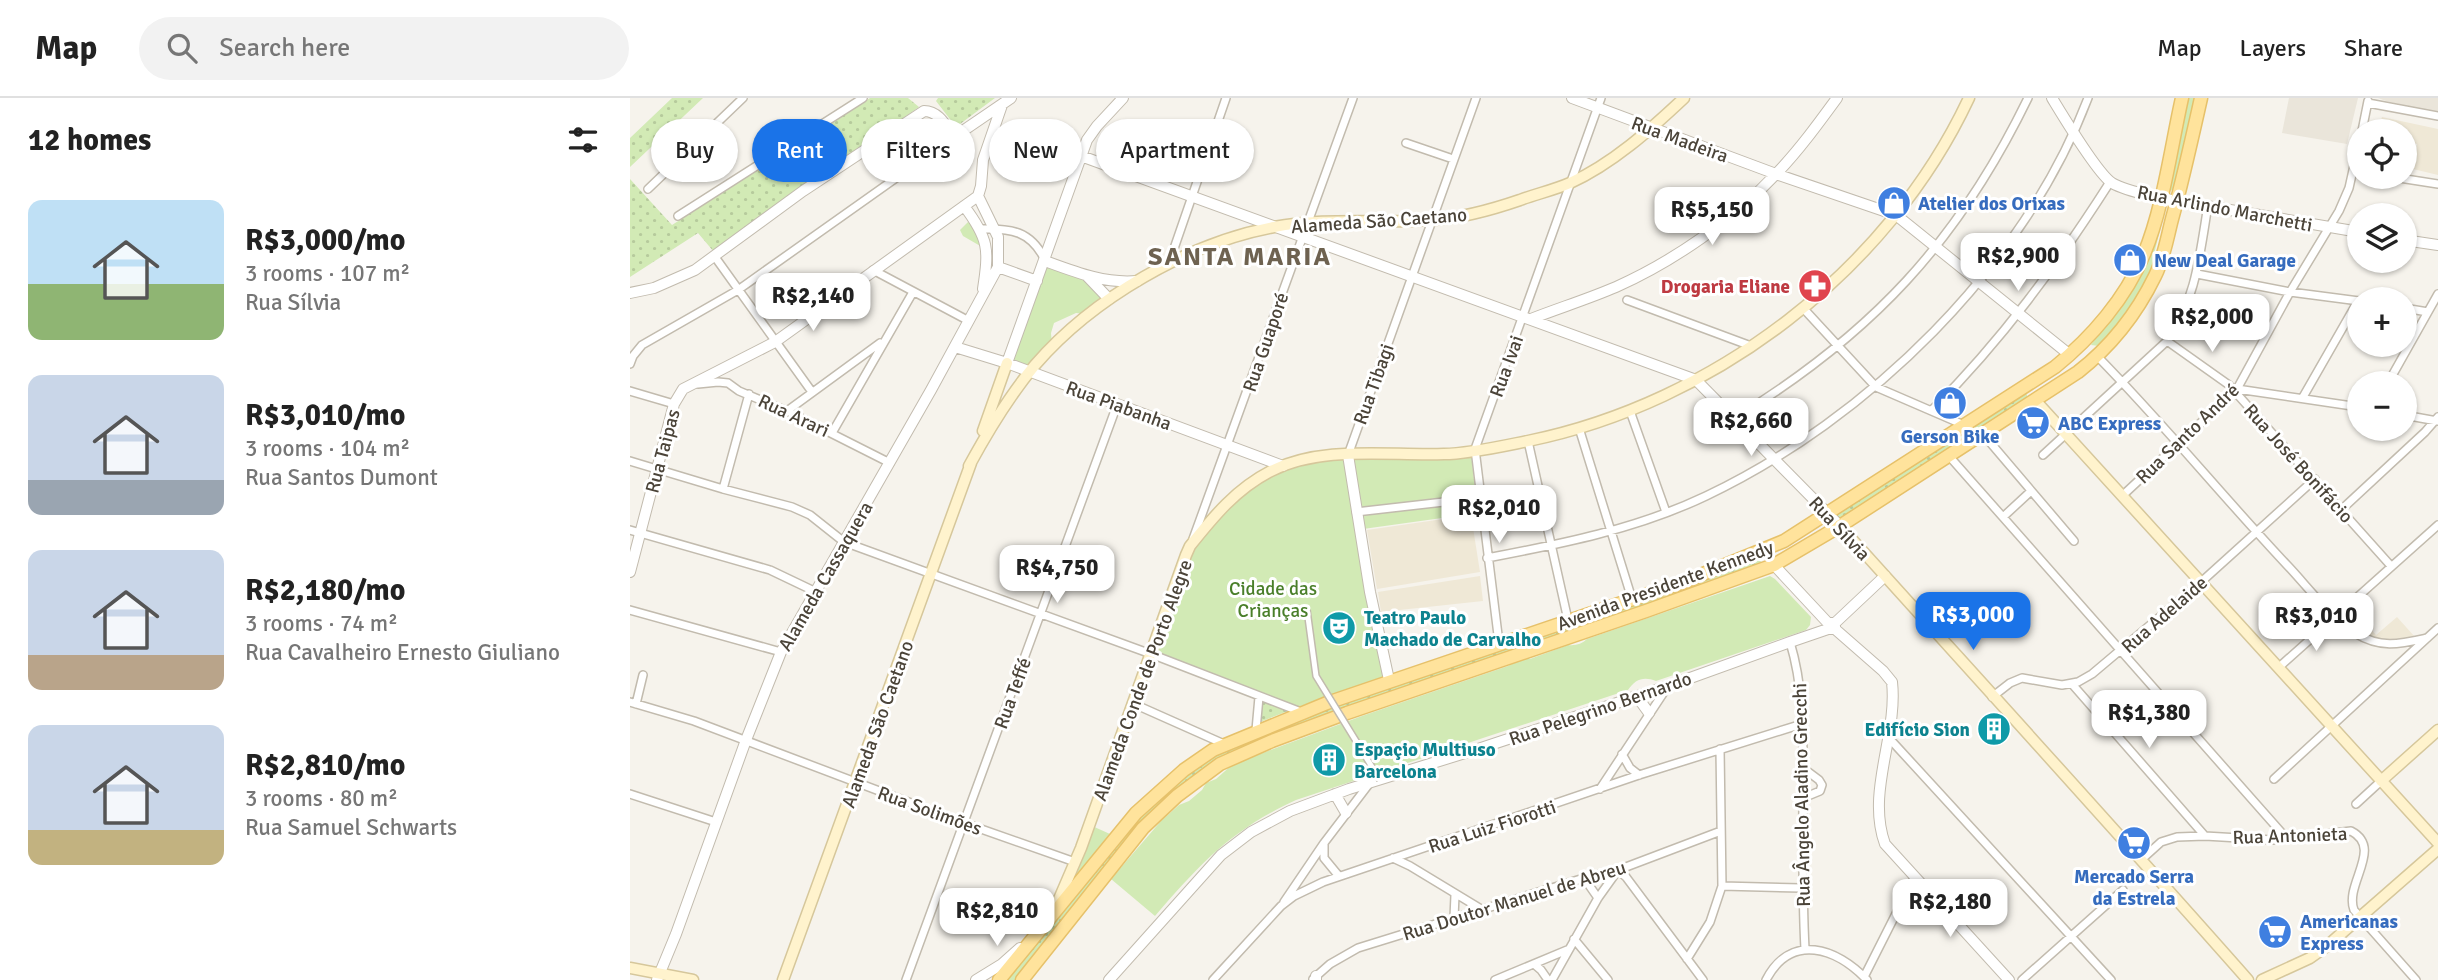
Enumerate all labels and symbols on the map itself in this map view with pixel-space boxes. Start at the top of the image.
street label: Rua Madeira [1628,111,1731,169]
street label: Rua Arlindo Marchetti [2135,180,2314,238]
shop icon: Atelier dos Orixas [1875,184,1913,222]
pin: R$5,150 [1647,188,1777,247]
place label: Atelier dos Orixas [1918,192,2065,216]
street label: Alameda São Caetano [1290,203,1468,239]
pin: R$2,900 [1953,234,2083,293]
district label: SANTA MARIA [1148,241,1332,273]
shop icon: New Deal Garage [2111,241,2149,279]
place label: New Deal Garage [2154,249,2296,273]
pharmacy icon: Drogaria Eliane [1796,267,1834,305]
pin: R$2,140 [748,274,878,333]
place label: Drogaria Eliane [1661,275,1790,299]
street label: Rua Guaporé [1238,289,1294,395]
pin: R$2,000 [2147,294,2277,354]
street label: Rua Ivai [1485,332,1529,401]
street label: Rua Tibagi [1348,341,1400,428]
street label: Rua Piabanha [1063,376,1175,436]
street label: Rua Santo André [2131,378,2244,489]
shop icon: Gerson Bike [1931,384,1969,422]
street label: Rua Arari [754,389,833,443]
pin: R$2,660 [1686,398,1816,458]
street label: Rua José Bonifácio [2238,399,2358,528]
supermarket icon: ABC Express [2014,404,2052,442]
street label: Rua Taipas [640,407,686,496]
place label: ABC Express [2058,412,2161,436]
place label: Gerson Bike [1901,425,1999,449]
pin: R$2,010 [1434,486,1564,545]
street label: Rua Sílvia [1803,491,1875,566]
street label: Alameda Cassaquera [773,497,878,656]
street label: Avenida Presidente Kennedy [1554,536,1777,636]
pin: R$4,750 [992,546,1122,605]
street label: Alameda Conde de Porto Alegre [1088,556,1198,804]
street label: Rua Adelaide [2117,571,2213,659]
park label: Cidade das Crianças [1229,577,1317,623]
pin: R$3,000 [1908,592,2038,652]
pin: R$3,010 [2251,594,2381,653]
place label: Teatro Paulo Machado de Carvalho [1364,606,1541,652]
theatre icon: Teatro Paulo Machado de Carvalho [1320,609,1358,647]
street label: Alameda São Caetano [837,637,919,811]
street label: Rua Teffé [989,654,1037,732]
street label: Rua Pelegrino Bernardo [1506,666,1695,751]
street label: Rua Ângelo Aladino Grecchi [1788,683,1816,907]
pin: R$1,380 [2084,690,2214,750]
building icon: Edifício Sion [1975,710,2013,748]
place label: Edifício Sion [1865,718,1970,742]
place label: Espaçio Multiuso Barcelona [1354,738,1496,784]
building icon: Espaçio Multiuso Barcelona [1310,741,1348,779]
street label: Rua Solimões [874,781,985,841]
street label: Rua Luiz Fiorotti [1426,795,1559,859]
street label: Rua Antonieta [2232,822,2348,850]
supermarket icon: Mercado Serra da Estrela [2115,824,2153,862]
street label: Rua Doutor Manuel de Abreu [1400,856,1629,946]
place label: Mercado Serra da Estrela [2074,865,2194,911]
pin: R$2,180 [1885,880,2015,939]
pin: R$2,810 [932,888,1062,948]
place label: Americanas Express [2300,910,2398,956]
supermarket icon: Americanas Express [2256,913,2294,951]

